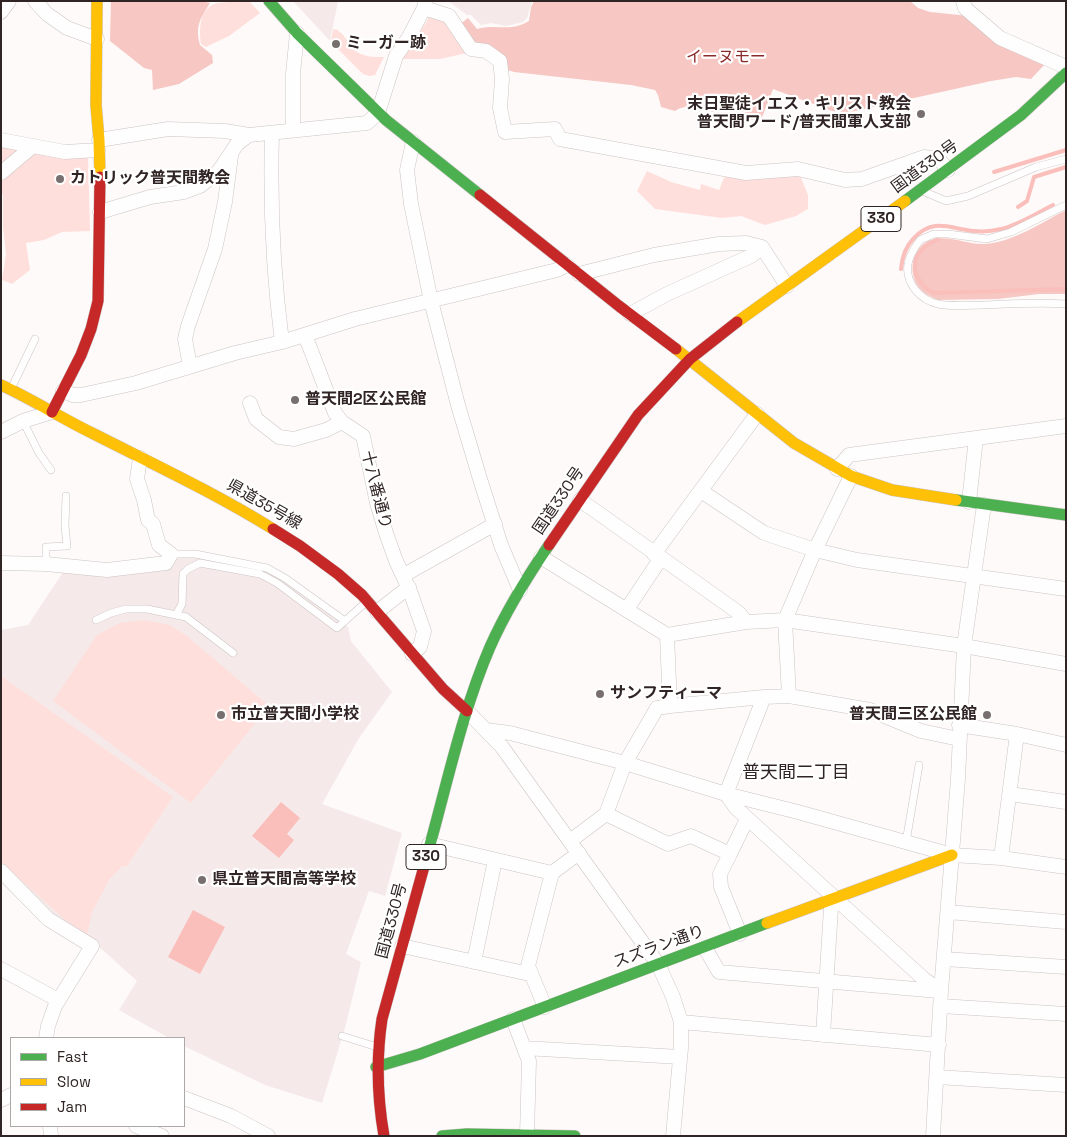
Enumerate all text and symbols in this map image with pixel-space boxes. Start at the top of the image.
place label: ミーガー跡 [346,34,426,54]
marker: ミーガー跡 [330,38,342,50]
park label: イーヌモー [686,48,766,68]
place label: 末日聖徒イエス・キリスト教会 普天間ワード/普天間軍人支部 [687,95,911,133]
marker: 末日聖徒イエス・キリスト教会 普天間ワード/普天間軍人支部 [915,108,927,120]
street label: 国道330号 [888,136,962,198]
place label: カトリック普天間教会 [70,169,230,189]
marker: カトリック普天間教会 [54,173,66,185]
road number: 330 [861,206,901,232]
place label: 普天間2区公民館 [305,390,427,410]
marker: 普天間2区公民館 [289,394,301,406]
street label: 十八番通り [357,449,395,531]
street label: 国道330号 [529,463,589,539]
street label: 県道35号線 [223,476,305,534]
place label: サンフティーマ [610,684,722,704]
marker: サンフティーマ [594,688,606,700]
place label: 市立普天間小学校 [231,705,359,725]
place label: 普天間三区公民館 [849,705,977,725]
marker: 市立普天間小学校 [215,709,227,721]
marker: 普天間三区公民館 [981,709,993,721]
district label: 普天間二丁目 [742,762,850,784]
road number: 330 [406,844,446,870]
place label: 県立普天間高等学校 [212,870,356,890]
marker: 県立普天間高等学校 [196,874,208,886]
street label: 国道330号 [373,881,411,961]
street label: スズラン通り [611,922,707,972]
legend [10,1037,185,1127]
text: Fast [57,1047,88,1066]
text: Slow [57,1072,91,1091]
text: Jam [57,1097,87,1116]

